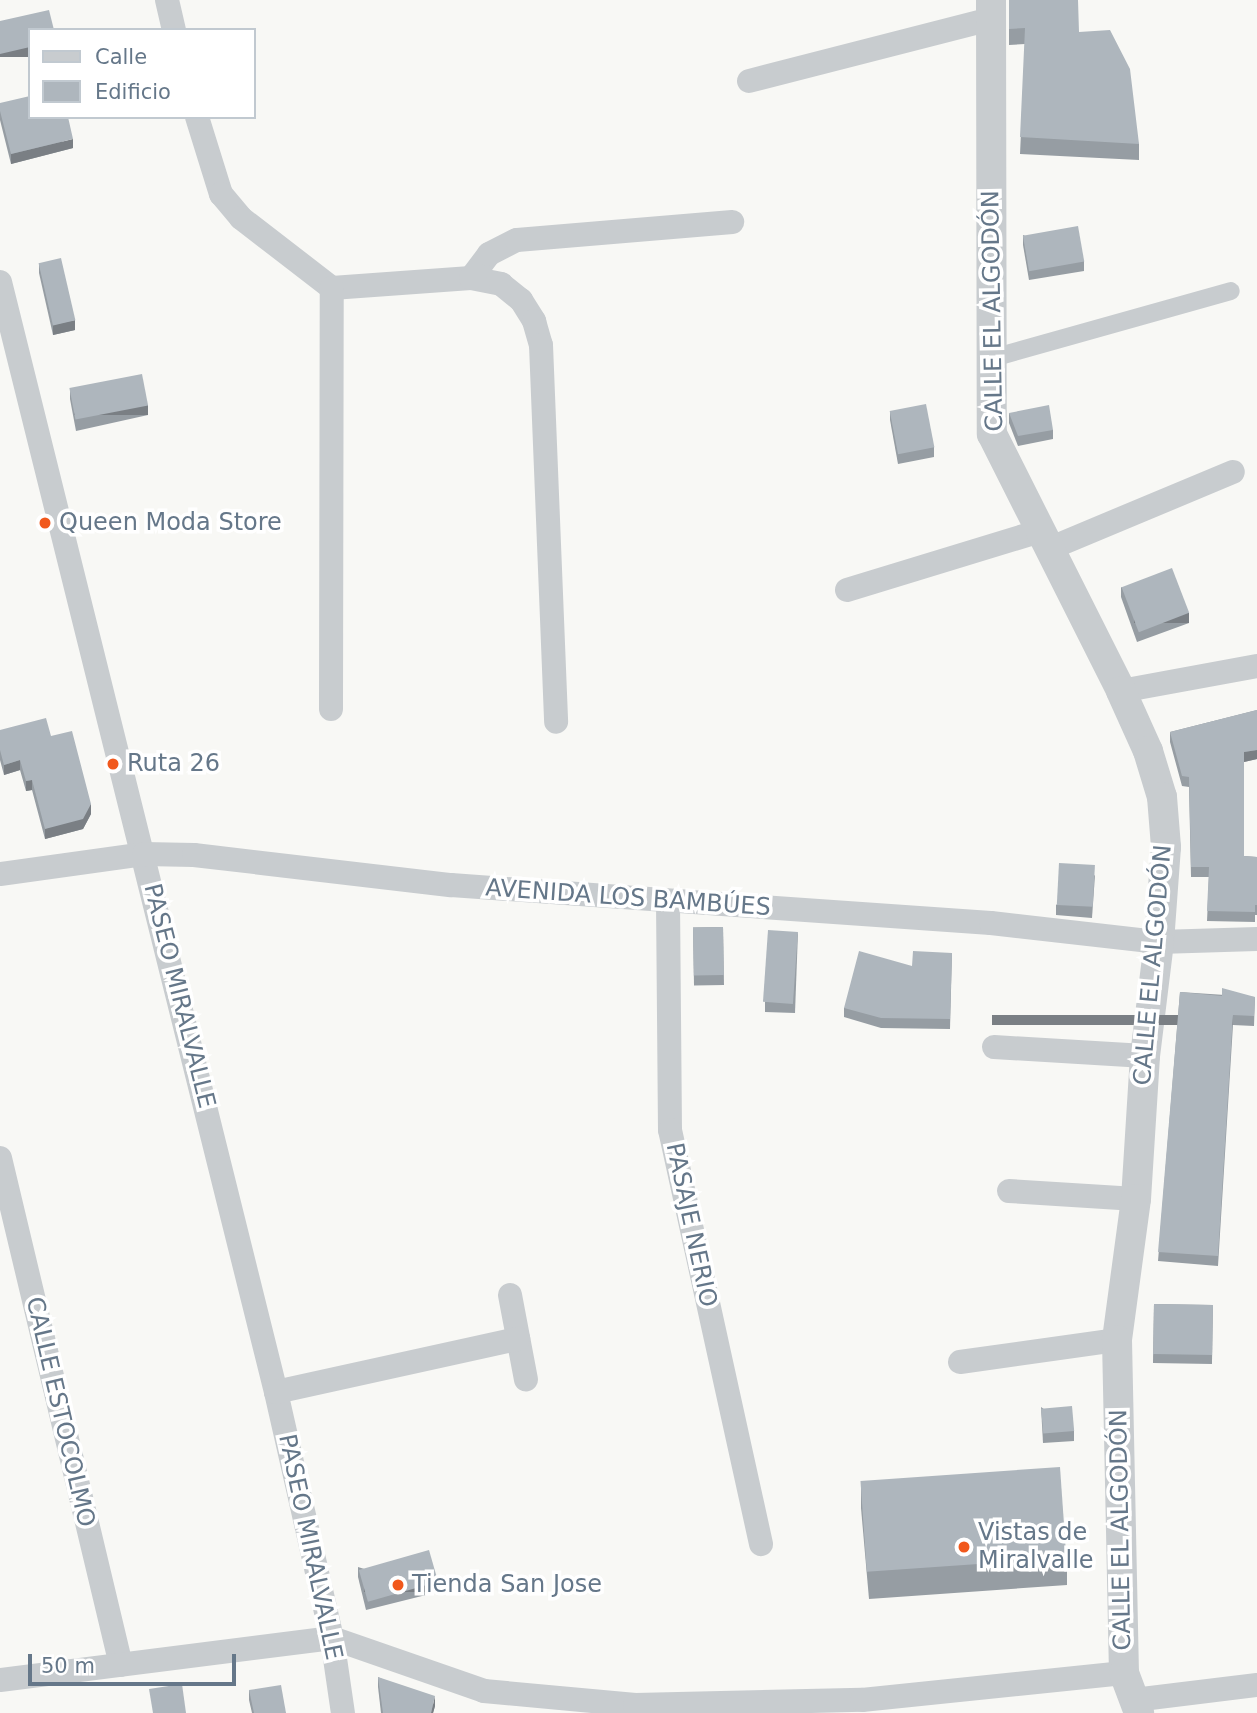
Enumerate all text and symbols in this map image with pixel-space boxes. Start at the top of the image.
legend [28,28,256,119]
text: Calle [95,45,147,69]
text: Edificio [95,80,171,104]
street label: CALLE EL ALGODÓN [976,190,1010,432]
place label: Queen Moda Store [59,509,282,537]
marker: Queen Moda Store [37,515,53,531]
place label: Ruta 26 [127,750,220,778]
marker: Ruta 26 [105,756,121,772]
street label: CALLE EL ALGODÓN [1128,843,1178,1087]
street label: AVENIDA LOS BAMBÚES [484,874,772,922]
street label: PASEO MIRALVALLE [137,881,221,1111]
street label: PASAJE NERIO [660,1140,722,1310]
street label: CALLE ESTOCOLMO [20,1294,100,1530]
street label: CALLE EL ALGODÓN [1104,1409,1138,1651]
street label: PASEO MIRALVALLE [272,1431,348,1663]
place label: Vistas de Miralvalle [978,1519,1094,1575]
marker: Vistas de Miralvalle [956,1539,972,1555]
place label: Tienda San Jose [412,1571,602,1599]
marker: Tienda San Jose [390,1577,406,1593]
scale bar [32,1640,240,1684]
text: 50 m [41,1654,95,1678]

